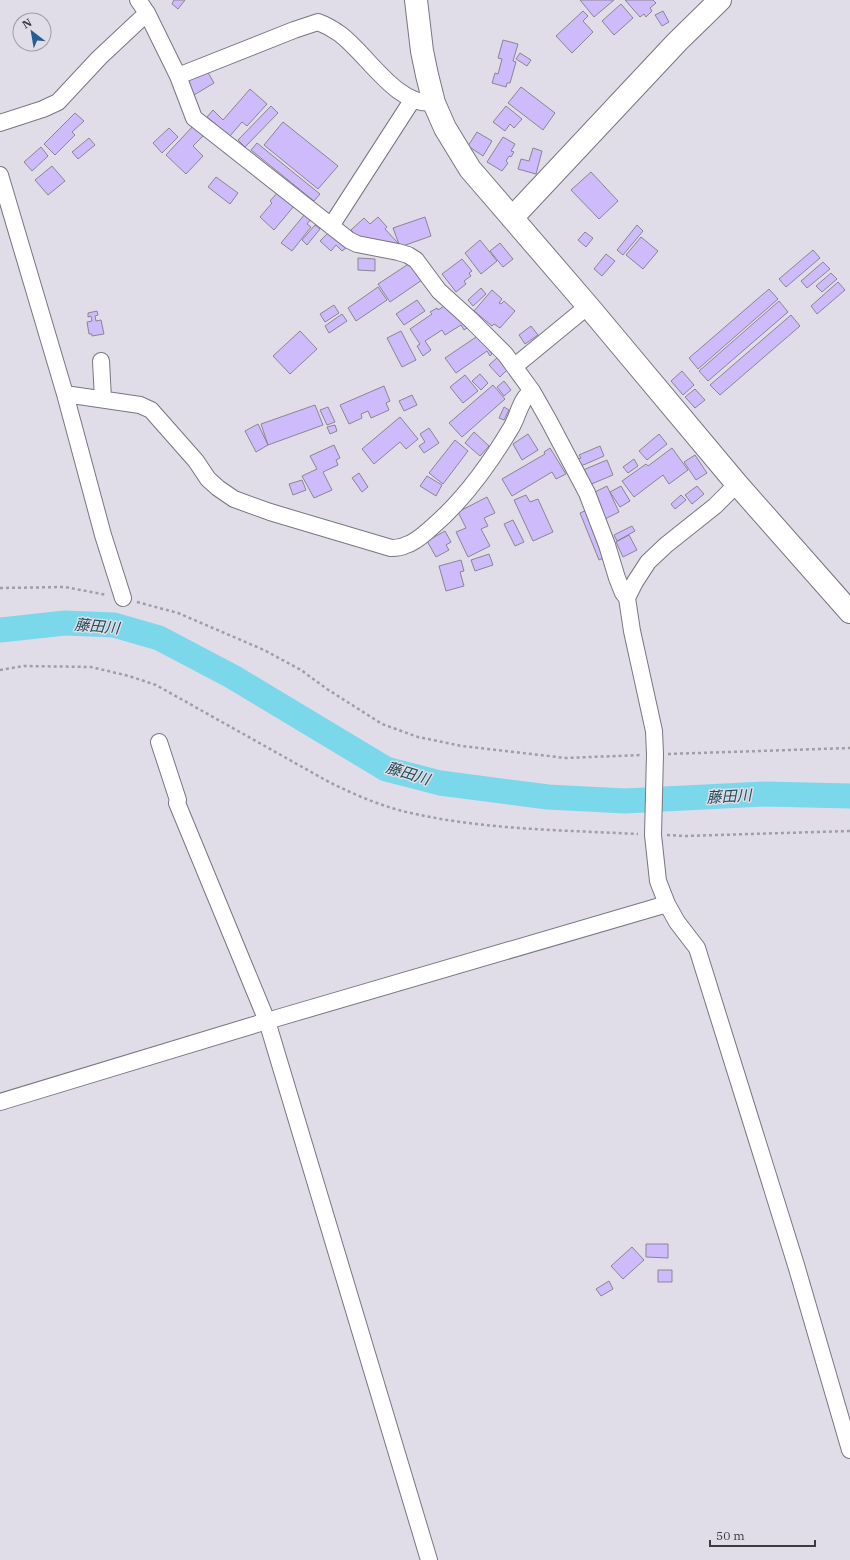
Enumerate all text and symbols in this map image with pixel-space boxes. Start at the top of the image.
north arrow [12,12,52,52]
text: N [20,15,34,32]
water label: 藤田川 [74,615,122,638]
water label: 藤田川 [384,757,434,789]
water label: 藤田川 [706,785,754,807]
scale bar [710,1522,815,1548]
text: 50 m [716,1528,745,1543]

